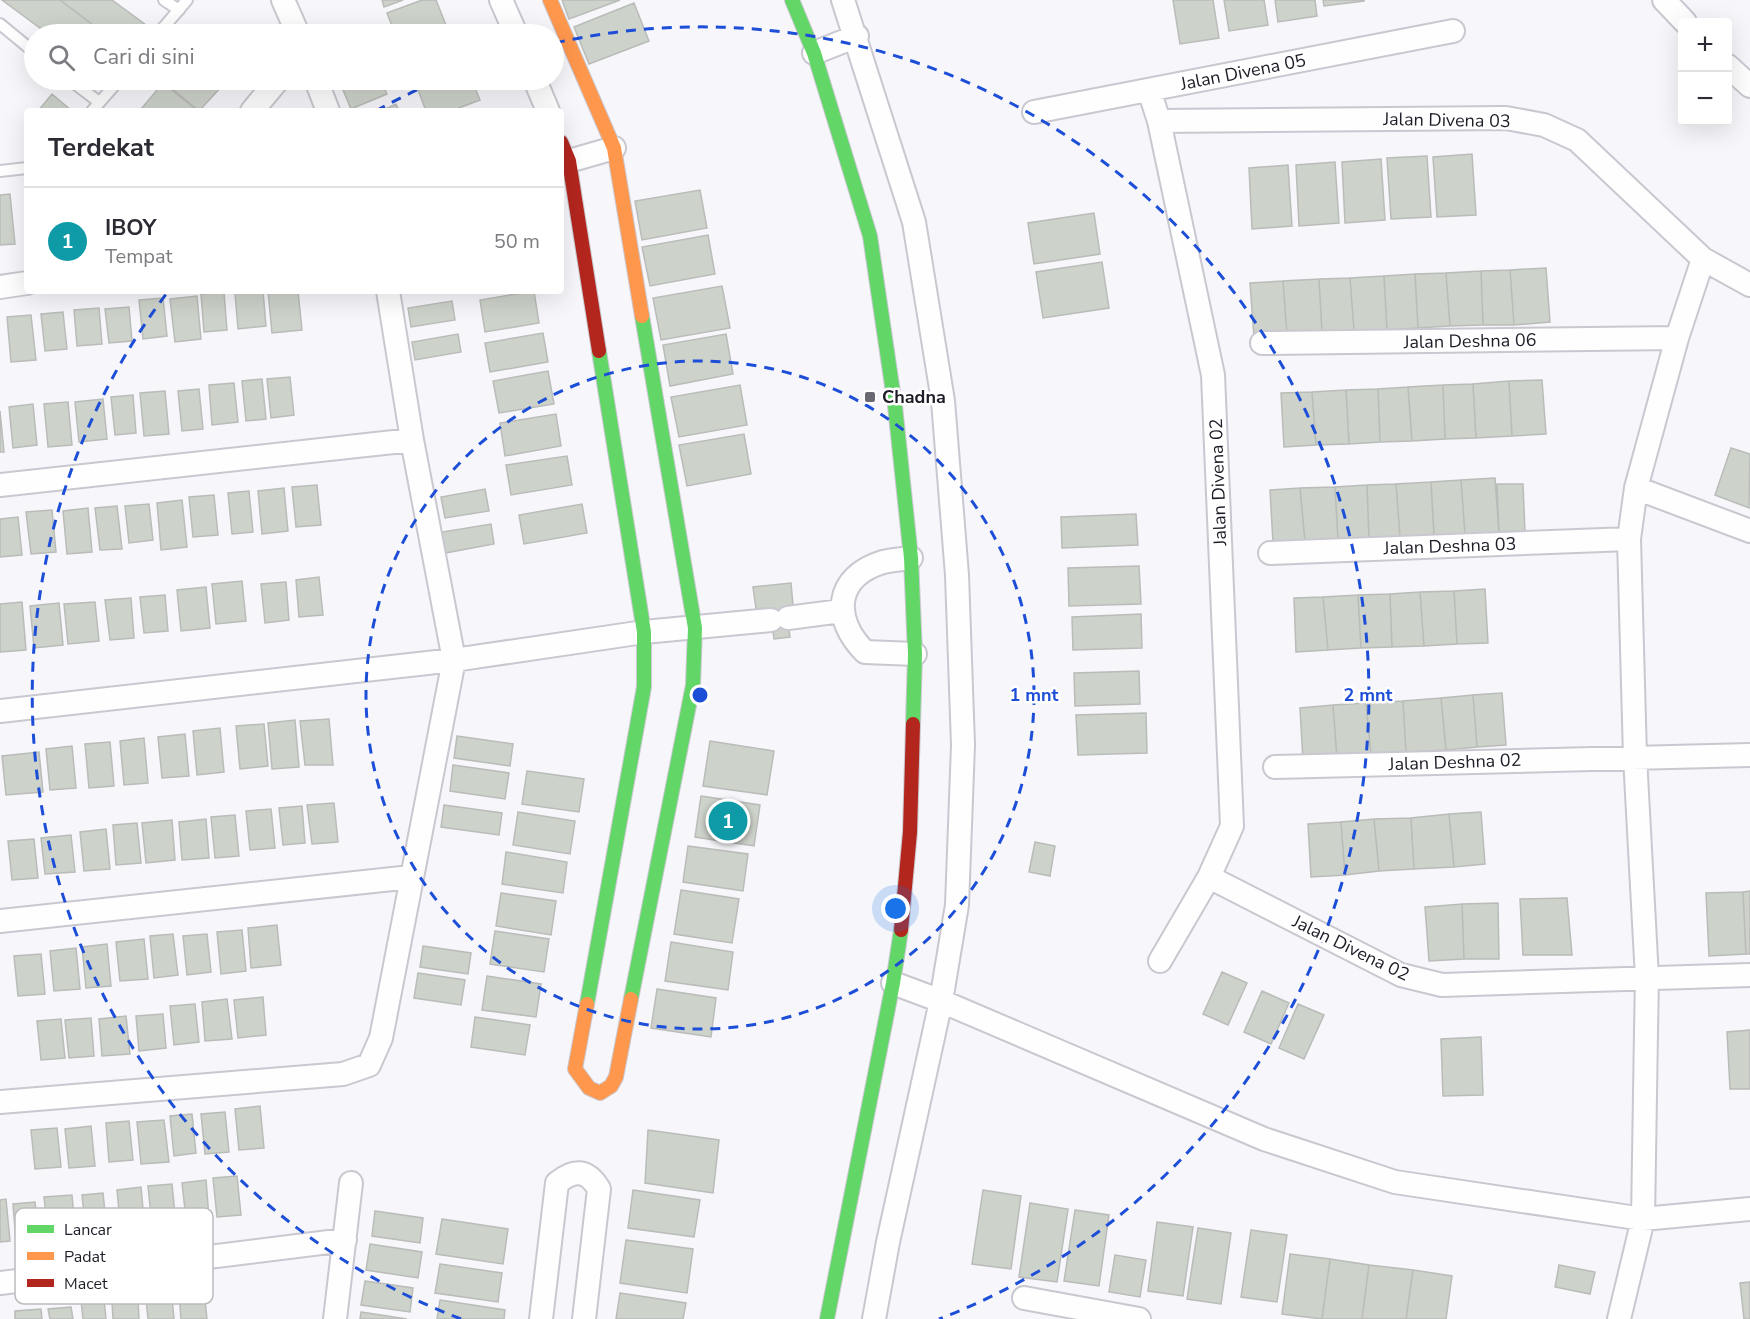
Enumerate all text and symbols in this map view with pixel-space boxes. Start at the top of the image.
map controls [1678,18,1732,126]
button: + [1678,18,1732,72]
search box [24,24,564,90]
icon: search [45,41,78,74]
text: Cari di sini [93,42,195,72]
street label: Jalan Divena 05 [1177,48,1308,96]
button: − [1678,72,1732,126]
street label: Jalan Divena 03 [1382,107,1511,133]
text: Terdekat [48,130,154,165]
text: IBOY [105,213,156,243]
text: 1 [62,228,74,255]
text: 50 m [494,228,540,255]
text: Tempat [105,243,173,270]
street label: Jalan Deshna 06 [1402,328,1537,354]
place label: Chadna [882,385,946,409]
marker: Chadna [863,390,877,404]
street label: Jalan Divena 02 [1204,418,1232,547]
street label: Jalan Deshna 03 [1382,532,1517,560]
text: 1 mnt [1010,683,1059,707]
text: 2 mnt [1344,683,1393,707]
centre of rings [690,685,710,705]
street label: Jalan Deshna 02 [1387,748,1522,776]
pin: 1 [708,798,748,844]
your location [881,894,910,923]
street label: Jalan Divena 02 [1288,909,1413,987]
legend [15,1208,213,1304]
text: Lancar [64,1219,112,1241]
text: Padat [64,1246,106,1268]
text: Macet [64,1273,108,1295]

